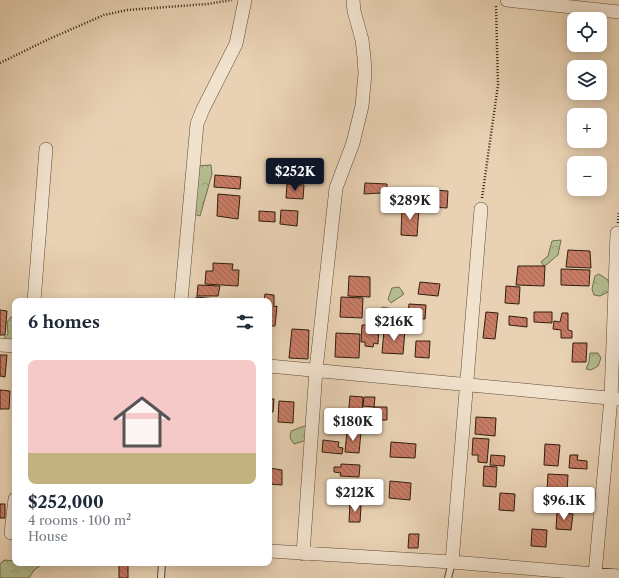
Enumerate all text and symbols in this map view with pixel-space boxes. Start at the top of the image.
map controls [567,12,607,196]
button: locate [567,12,607,52]
button: layers [567,60,607,100]
button: + [567,108,607,148]
button: − [567,156,607,196]
pin: $252K [267,158,323,192]
text: $252K [275,163,315,179]
pin: $289K [382,187,438,221]
text: $289K [389,192,431,208]
pin: $216K [366,308,422,342]
icon: filters [234,311,256,333]
text: 6 homes [28,312,100,332]
text: $216K [375,313,413,329]
icon: home [106,386,178,458]
pin: $180K [325,408,381,442]
text: $180K [333,413,373,429]
pin: $212K [327,479,383,513]
text: $212K [336,484,374,500]
pin: $96.1K [531,487,597,521]
text: $252,000 [28,492,104,512]
text: $96.1K [543,492,585,508]
text: 4 rooms · 100 m² [28,512,131,528]
text: House [28,528,68,544]

